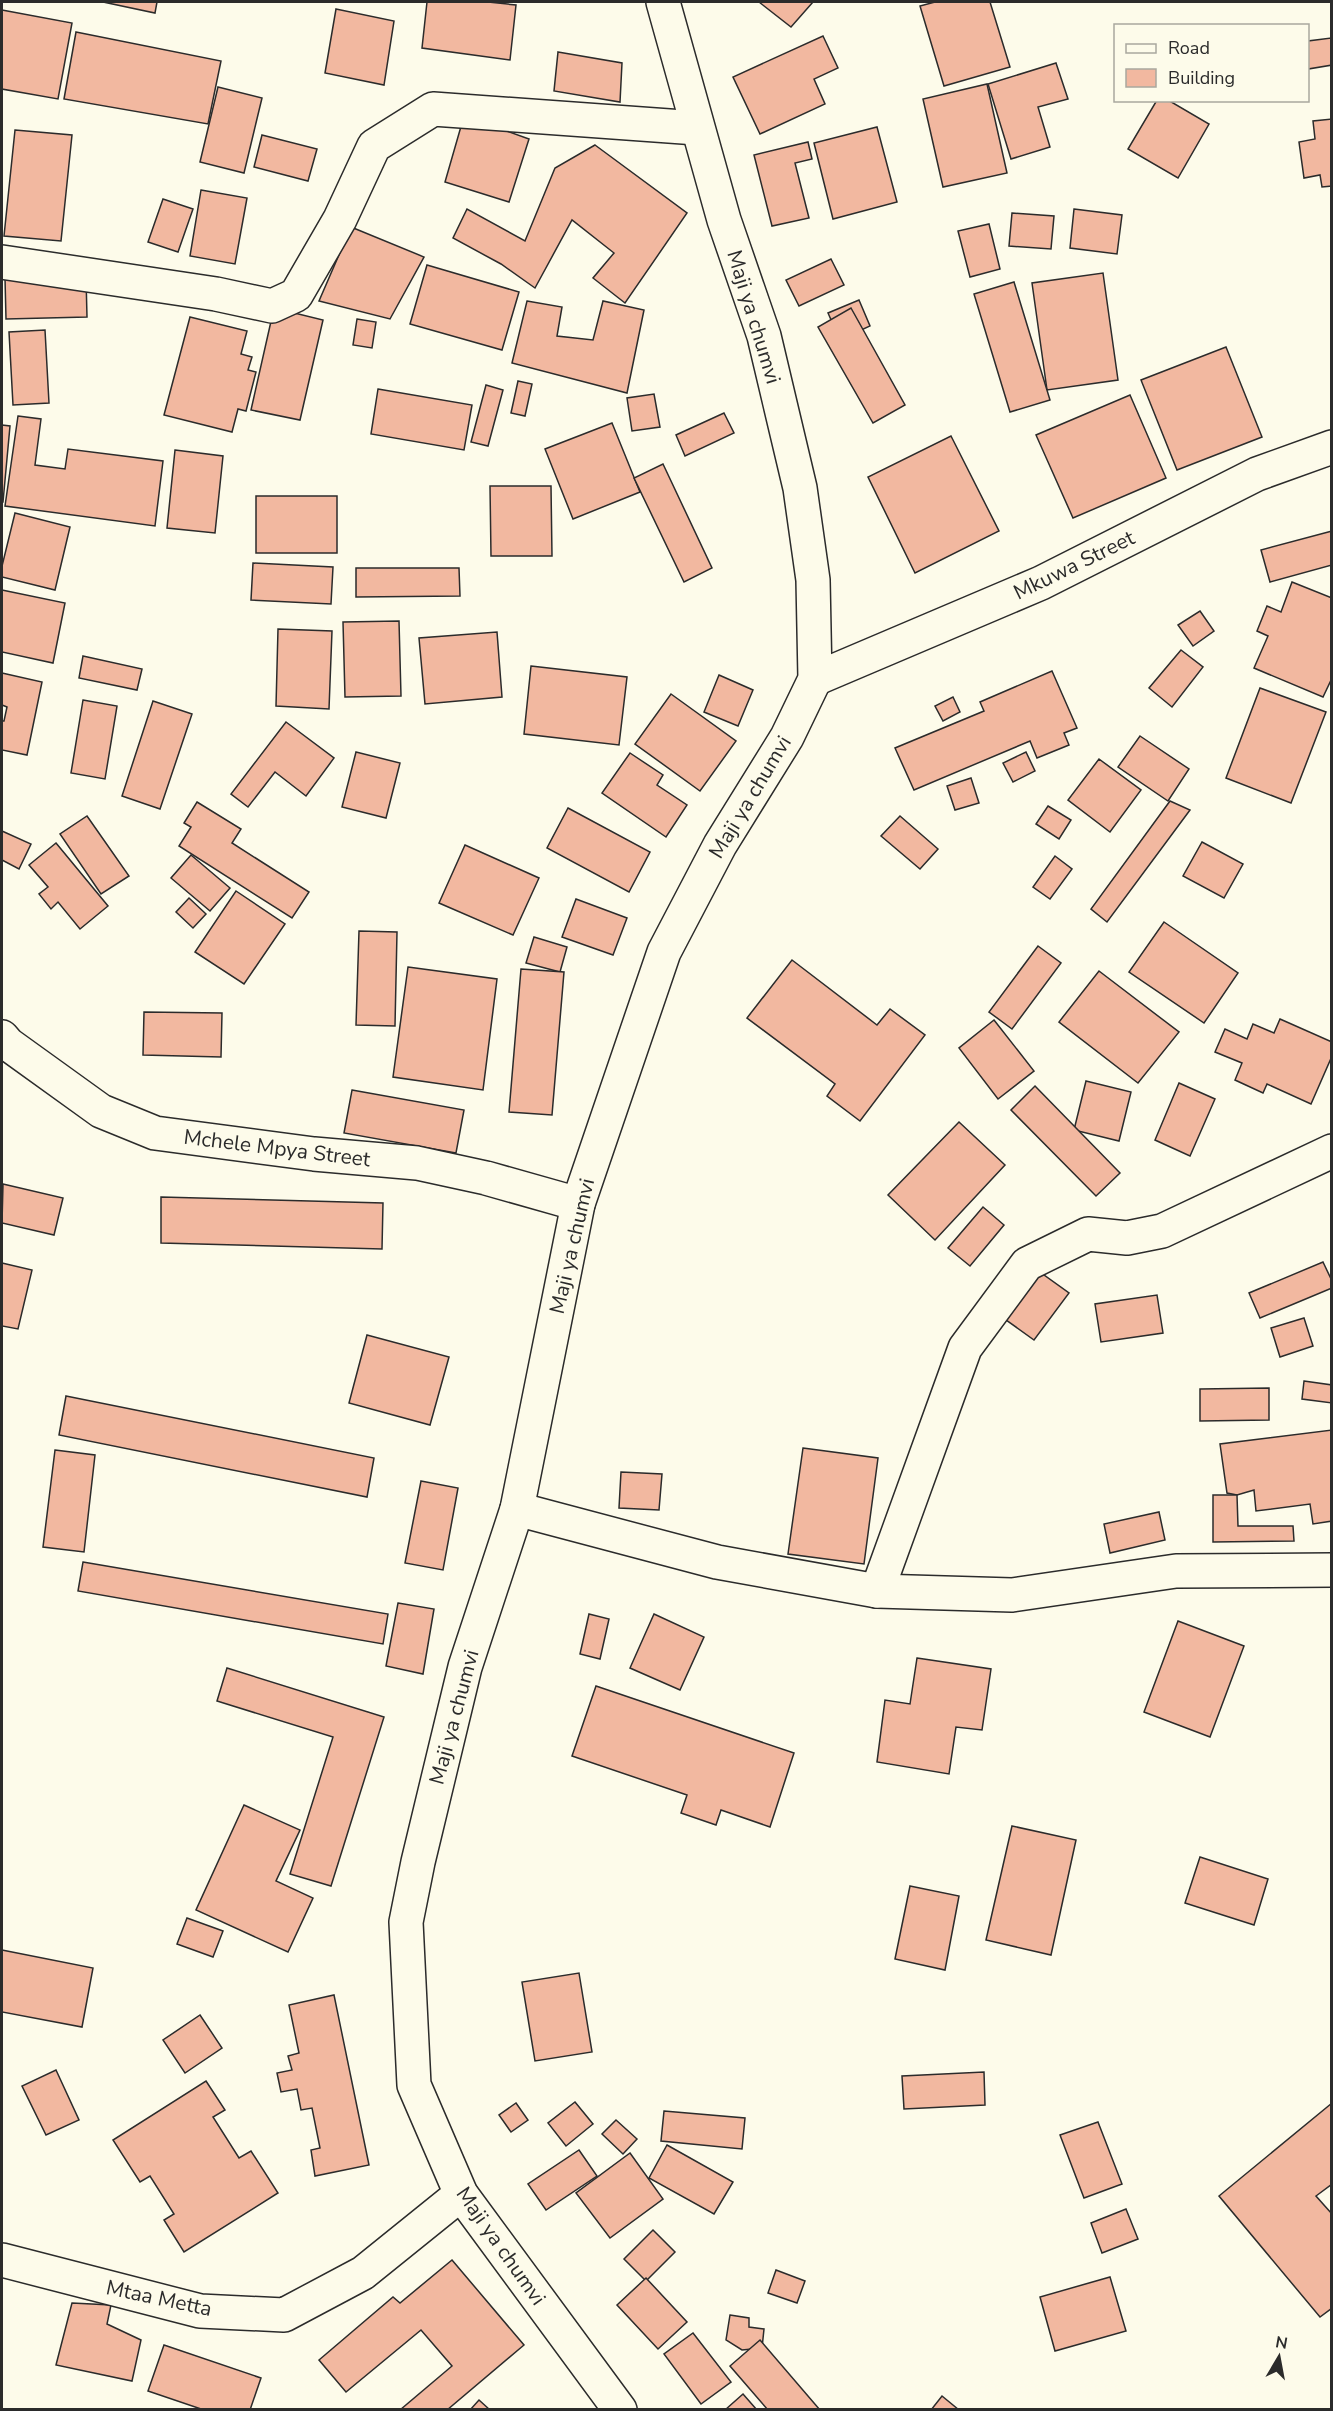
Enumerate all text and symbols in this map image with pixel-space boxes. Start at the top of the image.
legend [1114,24,1309,102]
text: Road [1168,36,1210,60]
text: Building [1168,66,1235,90]
street label: Maji ya chumvi [720,247,788,387]
street label: Mkuwa Street [1009,523,1140,606]
street label: Maji ya chumvi [702,730,798,864]
street label: Mchele Mpya Street [182,1123,373,1173]
street label: Maji ya chumvi [543,1175,601,1317]
street label: Maji ya chumvi [423,1647,485,1787]
street label: Maji ya chumvi [450,2181,552,2311]
street label: Mtaa Metta [103,2273,215,2323]
north arrow [1249,2327,1309,2387]
text: N [1274,2331,1289,2355]

